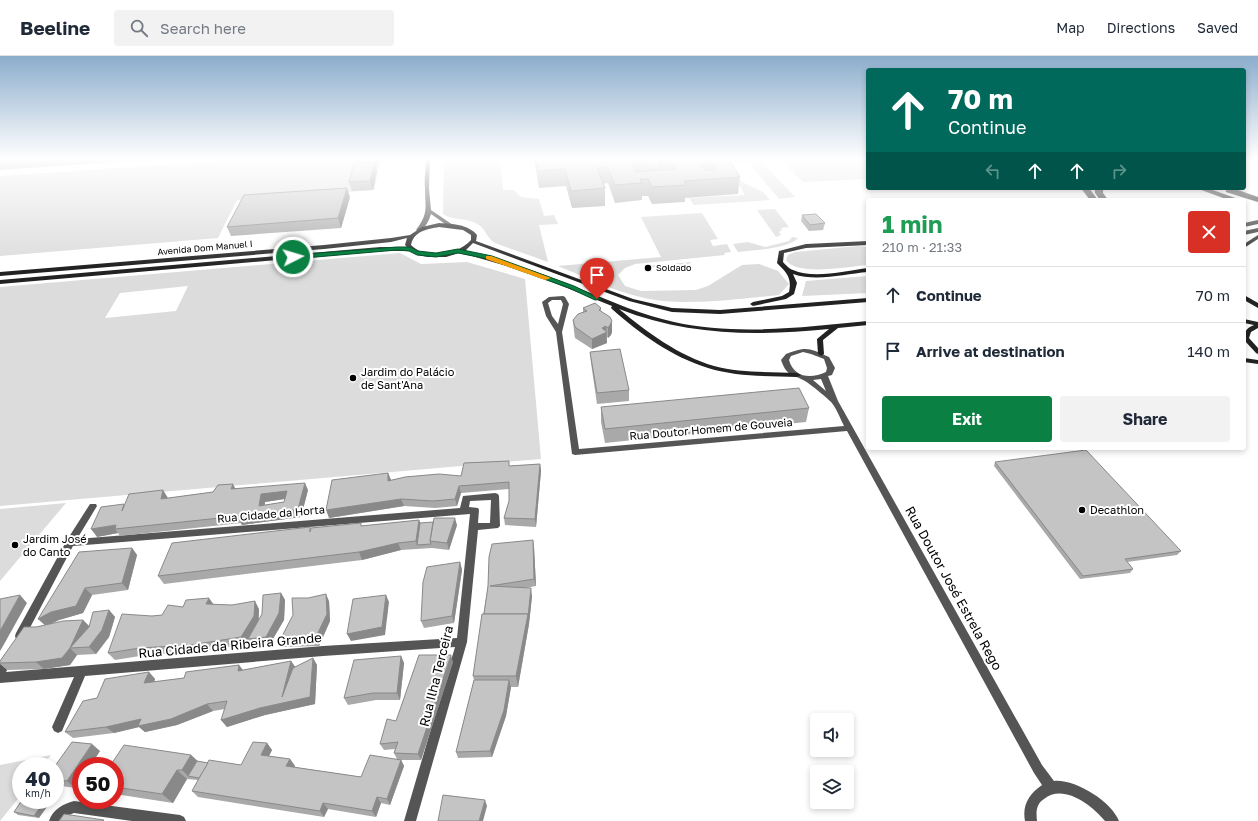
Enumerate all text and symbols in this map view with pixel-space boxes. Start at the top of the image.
search box [114,10,394,46]
text: Beeline [20,16,90,39]
icon: search [128,17,150,39]
text: Search here [160,19,246,37]
text: Map [1056,19,1085,36]
text: Directions [1107,19,1175,36]
text: Saved [1197,19,1238,36]
text: 70 m [948,82,1013,115]
icon: ahead [882,84,934,136]
text: Continue [948,116,1026,138]
icon: left [982,160,1004,182]
icon: ahead [1024,160,1046,182]
icon: ahead [1066,160,1088,182]
icon: right [1108,160,1130,182]
text: 1 min [882,209,942,238]
button: close [1188,211,1230,253]
position arrow [272,236,314,278]
street label: Avenida Dom Manuel I [157,238,253,257]
text: 210 m · 21:33 [882,239,962,255]
pin [580,258,614,299]
place label: Soldado [656,262,692,273]
marker: Soldado [643,263,653,273]
icon: arrive [586,264,608,286]
icon: ahead [882,284,904,306]
text: Continue [916,286,982,304]
text: 70 m [1196,286,1230,304]
icon: arrive [882,340,904,362]
text: Arrive at destination [916,342,1065,360]
text: 140 m [1187,342,1230,360]
place label: Jardim do Palácio de Sant'Ana [361,365,455,391]
marker: Jardim do Palácio de Sant'Ana [348,373,358,383]
button: Exit [882,396,1052,442]
button: Share [1060,396,1230,442]
street label: Rua Doutor Homem de Gouveia [629,415,793,442]
street label: Rua Cidade da Horta [217,502,325,525]
street label: Rua Doutor José Estrela Rego [902,503,1006,673]
place label: Decathlon [1090,503,1144,516]
marker: Decathlon [1077,505,1087,515]
place label: Jardim José do Canto [23,532,87,558]
marker: Jardim José do Canto [10,540,20,550]
street label: Rua Ilha Terceira [416,624,456,728]
street label: Rua Cidade da Ribeira Grande [138,629,322,661]
map controls [810,713,854,809]
button: sound [810,713,854,757]
speed limit sign: 50 [72,757,124,809]
button: layers [810,765,854,809]
text: 40 [25,766,51,790]
text: km/h [25,787,51,799]

